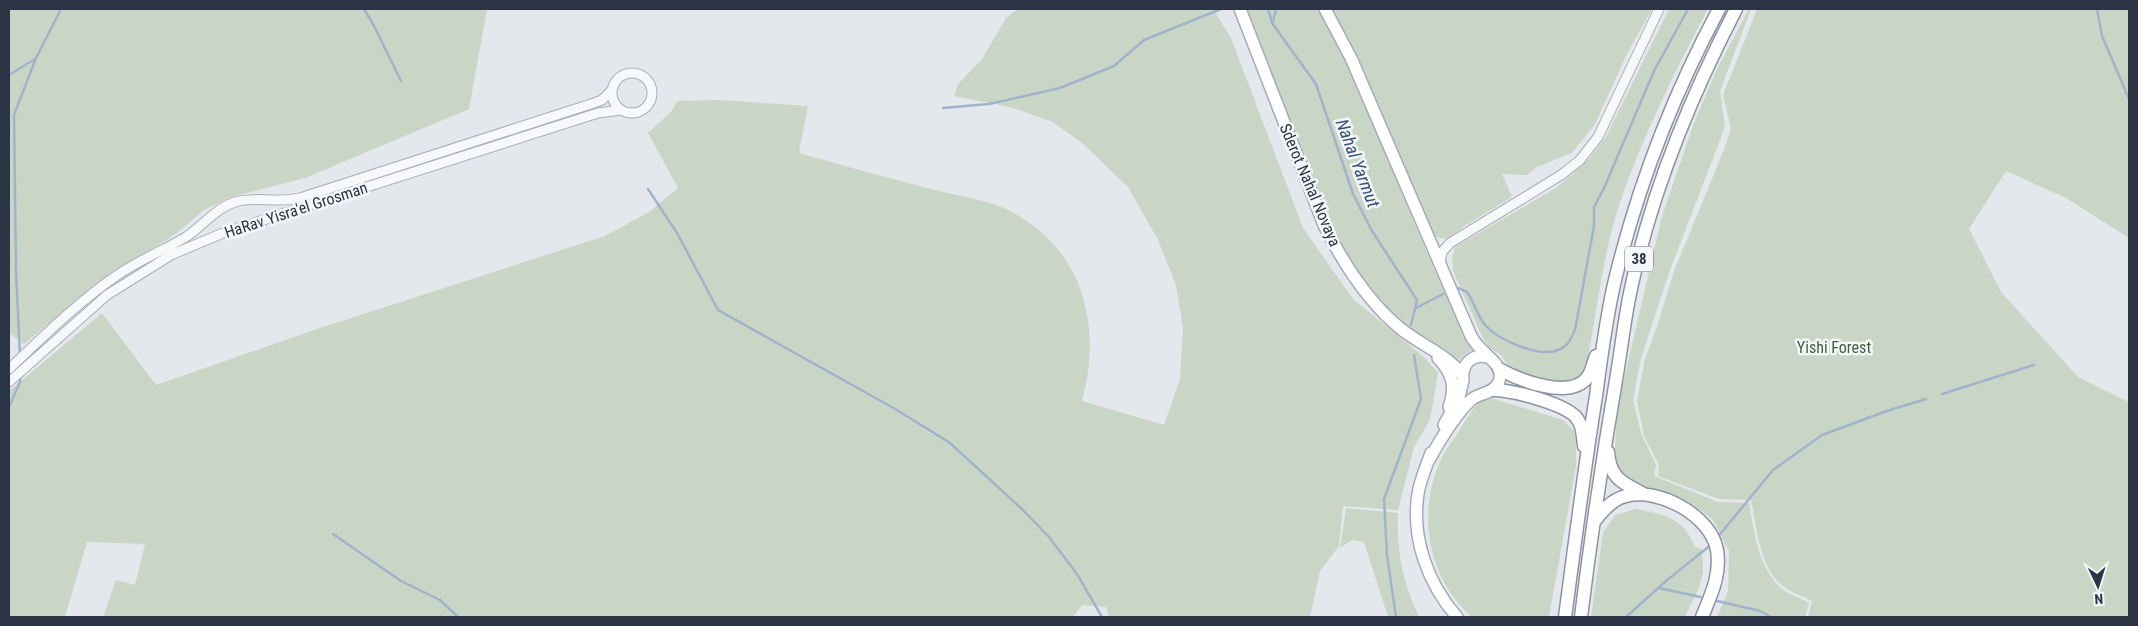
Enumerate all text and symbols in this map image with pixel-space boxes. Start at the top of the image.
water label: Nahal Yarmut [1332,116,1385,211]
street label: Sderot Nahal Novaya [1276,121,1344,249]
street label: HaRav Yisra'el Grosman [222,178,370,242]
road number: 38 [1625,246,1653,272]
park label: Yishi Forest [1797,338,1871,357]
north arrow [2073,561,2123,611]
text: N [2094,591,2104,607]

